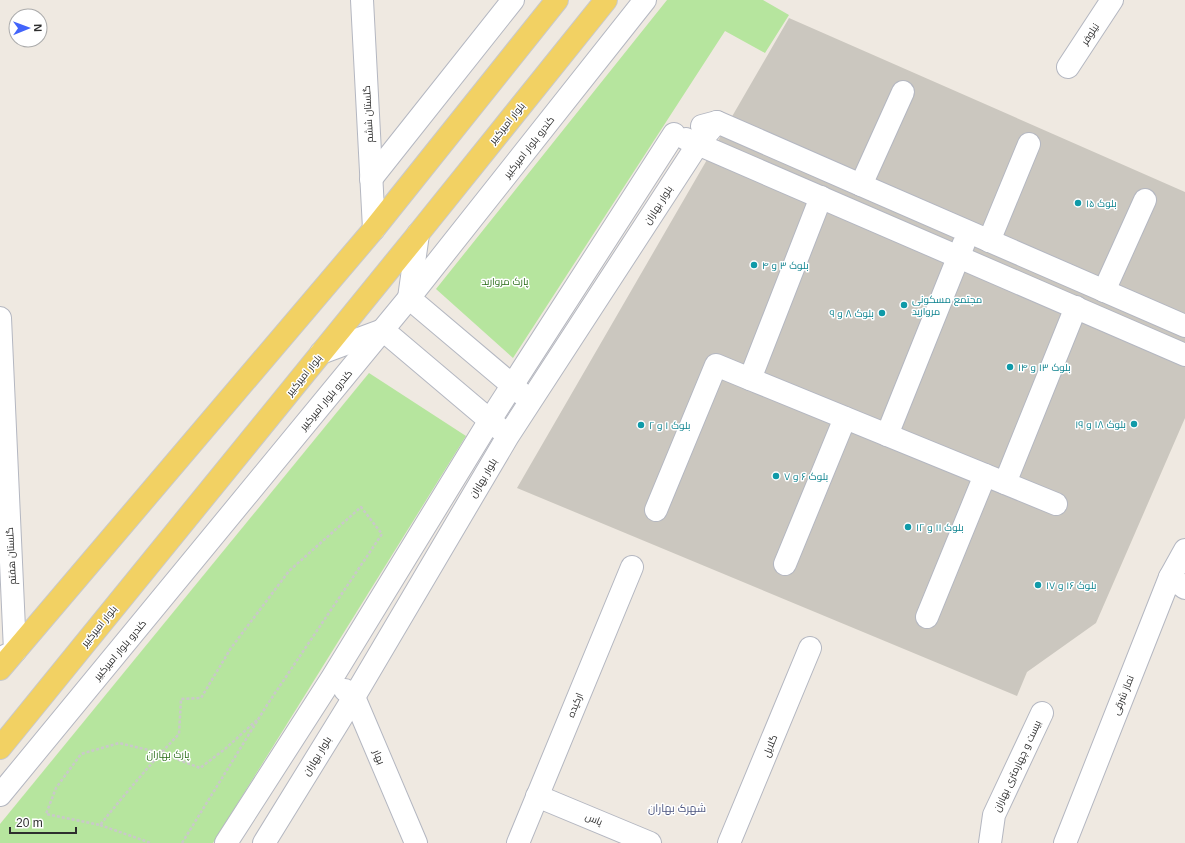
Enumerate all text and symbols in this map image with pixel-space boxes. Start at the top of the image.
north arrow [8,8,48,48]
street label: نیلوفر [1078,21,1101,48]
text: N [32,24,44,32]
street label: گلستان ششم [361,85,377,143]
street label: بلوار امیرکبیر [486,100,527,147]
street label: کندرو بلوار امیرکبیر [501,114,556,181]
street label: بلوار بهاران [641,184,675,227]
marker: بلوک ۱۵ [1073,198,1083,208]
place label: بلوک ۱۵ [1086,198,1117,209]
marker: بلوک ۳ و ۴ [749,260,759,270]
place label: بلوک ۳ و ۴ [762,260,809,271]
park label: پارک مروارید [481,276,529,288]
place label: مجتمع مسکونی مروارید [912,294,982,317]
marker: مجتمع مسکونی مروارید [899,300,909,310]
place label: بلوک ۸ و ۹ [829,308,874,319]
marker: بلوک ۸ و ۹ [877,308,887,318]
street label: بلوار امیرکبیر [283,352,324,399]
marker: بلوک ۱۳ و ۱۴ [1005,362,1015,372]
place label: بلوک ۱۳ و ۱۴ [1018,362,1071,373]
street label: کندرو بلوار امیرکبیر [297,368,354,433]
place label: بلوک ۱۸ و ۱۹ [1075,419,1126,430]
marker: بلوک ۱۸ و ۱۹ [1129,419,1139,429]
marker: بلوک ۱ و ۲ [636,420,646,430]
place label: بلوک ۱ و ۲ [649,420,691,431]
street label: بلوار بهاران [467,456,500,500]
marker: بلوک ۶ و ۷ [771,471,781,481]
place label: بلوک ۶ و ۷ [784,471,828,482]
marker: بلوک ۱۱ و ۱۲ [903,522,913,532]
place label: بلوک ۱۱ و ۱۲ [916,522,964,533]
street label: گلستان هفتم [4,527,20,585]
marker: بلوک ۱۶ و ۱۷ [1033,580,1043,590]
place label: بلوک ۱۶ و ۱۷ [1046,580,1096,591]
street label: بلوار امیرکبیر [78,603,119,650]
street label: کندرو بلوار امیرکبیر [91,618,148,683]
street label: نماز شرقی [1110,674,1137,717]
street label: ارکیده [565,691,585,719]
street label: بیست و چهارمتری بهاران [991,719,1044,814]
street label: گلایل [761,733,780,759]
street label: بلوار بهاران [301,735,334,778]
street label: بهار [370,747,387,766]
park label: پارک بهاران [146,749,190,761]
district label: شهرک بهاران [648,802,706,815]
scale bar [10,809,76,835]
street label: یاس [583,810,605,829]
text: 20 m [16,816,43,830]

